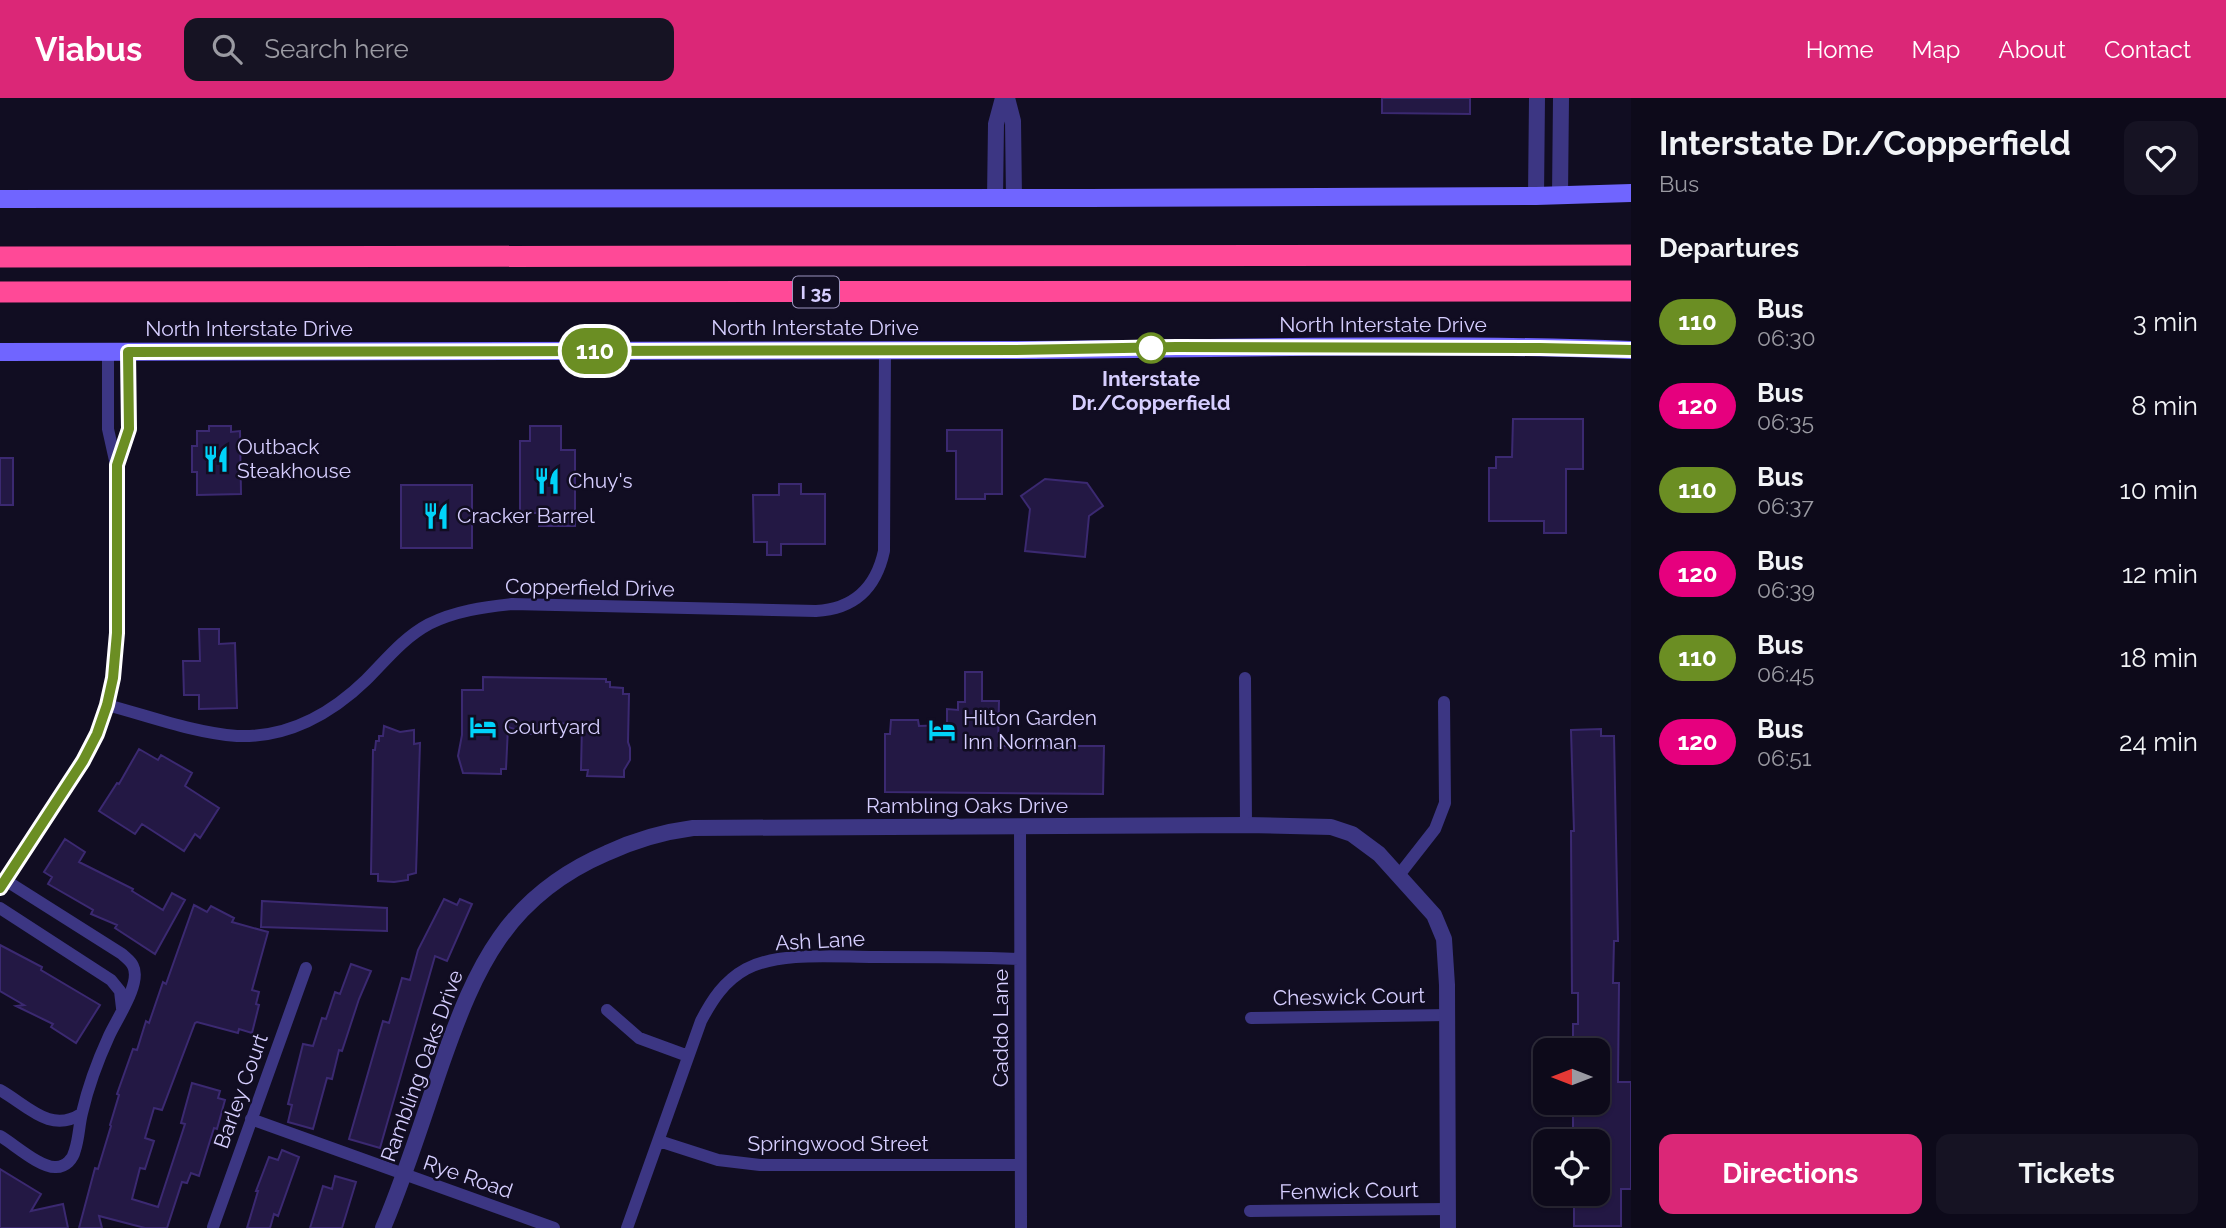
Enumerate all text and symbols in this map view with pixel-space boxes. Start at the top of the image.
search box [184,18,674,81]
text: Viabus [35,30,142,69]
icon: search [208,30,246,68]
text: Search here [264,34,409,64]
text: Home [1806,35,1874,64]
text: Map [1912,35,1960,64]
text: About [1998,35,2066,64]
text: Contact [2104,35,2191,64]
button: heart [2124,121,2198,195]
text: Interstate Dr./Copperfield [1659,124,2071,163]
text: Bus [1659,170,1699,197]
text: Departures [1659,233,1799,263]
road number: I 35 [793,276,839,308]
text: Bus [1757,294,1804,324]
text: 110 [1678,307,1717,336]
text: 3 min [2133,307,2198,337]
street label: North Interstate Drive [1279,312,1487,337]
street label: North Interstate Drive [711,315,919,340]
street label: North Interstate Drive [145,316,353,341]
text: 06:30 [1757,324,1816,351]
line badge: 110 [555,328,635,374]
marker: Interstate Dr./Copperfield [1136,333,1166,363]
text: 110 [576,336,614,365]
place label: Interstate Dr./Copperfield [1072,366,1230,415]
text: Bus [1757,378,1804,408]
text: 120 [1677,391,1718,420]
text: 8 min [2131,391,2198,421]
text: 06:35 [1757,408,1814,435]
place label: Outback Steakhouse [237,434,351,483]
restaurant icon: Outback Steakhouse [201,444,231,474]
text: Bus [1757,462,1804,492]
restaurant icon: Chuy's [532,466,562,496]
place label: Chuy's [568,468,633,493]
text: 110 [1678,475,1717,504]
text: 10 min [2120,475,2198,505]
text: 06:37 [1757,492,1814,519]
restaurant icon: Cracker Barrel [421,501,451,531]
place label: Cracker Barrel [457,503,595,528]
text: Bus [1757,546,1804,576]
text: 120 [1677,559,1718,588]
text: 12 min [2122,559,2198,589]
street label: Copperfield Drive [505,574,675,601]
text: 06:39 [1757,576,1815,603]
text: Bus [1757,630,1804,660]
text: 110 [1678,643,1717,672]
text: 18 min [2120,643,2198,673]
text: 06:45 [1757,660,1814,687]
place label: Hilton Garden Inn Norman [963,705,1097,754]
hotel icon: Courtyard [468,712,498,742]
place label: Courtyard [504,714,600,739]
text: Bus [1757,714,1804,744]
hotel icon: Hilton Garden Inn Norman [927,715,957,745]
text: 120 [1677,727,1718,756]
text: 24 min [2119,727,2198,757]
text: 06:51 [1757,744,1812,771]
street label: Rambling Oaks Drive [866,793,1068,818]
street label: Ash Lane [774,926,866,955]
street label: Rambling Oaks Drive [375,967,468,1165]
street label: Caddo Lane [988,969,1013,1087]
street label: Cheswick Court [1273,983,1425,1010]
street label: Barley Court [208,1030,273,1152]
north arrow [1533,1038,1610,1115]
map controls [1533,1038,1610,1206]
button: locate [1533,1129,1610,1206]
street label: Springwood Street [747,1131,929,1156]
button: Directions [1659,1134,1922,1214]
button: Tickets [1936,1134,2198,1214]
street label: Rye Road [420,1150,516,1203]
street label: Fenwick Court [1279,1177,1419,1204]

